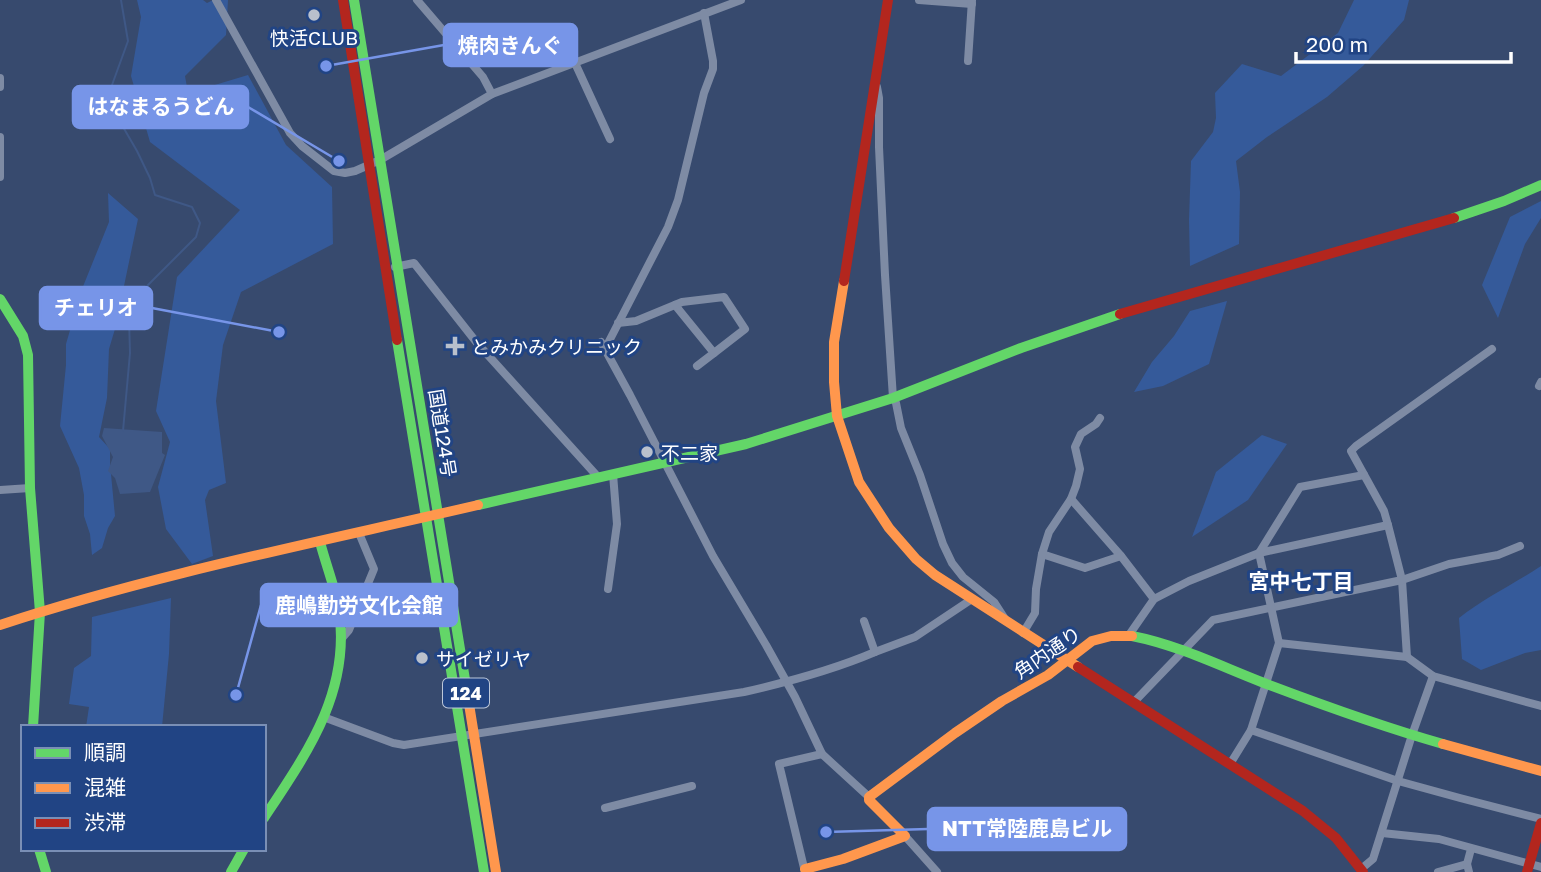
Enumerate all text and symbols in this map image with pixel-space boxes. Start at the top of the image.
marker: 快活CLUB [306,7,322,23]
scale bar [1296,21,1511,65]
callout: 焼肉きんぐ [444,24,577,66]
place label: 快活CLUB [270,26,358,49]
text: 200 m [1306,31,1368,57]
text: 焼肉きんぐ [458,32,563,58]
callout: はなまるうどん [73,86,248,128]
text: はなまるうどん [88,93,235,119]
callout: チェリオ [40,287,152,329]
text: チェリオ [54,294,138,320]
place label: とみかみクリニック [471,335,642,358]
marker: とみかみクリニック [445,336,465,356]
street label: 国道124号 [425,387,461,479]
place label: 不二家 [661,441,718,464]
marker: 不二家 [639,444,655,460]
district label: 宮中七丁目 [1249,568,1354,594]
callout: 鹿嶋勤労文化会館 [261,584,457,626]
text: 鹿嶋勤労文化会館 [275,592,443,618]
street label: 角内通り [1009,621,1085,683]
place label: サイゼリヤ [436,647,531,670]
marker: サイゼリヤ [414,650,430,666]
road number: 124 [443,678,489,708]
legend [21,725,266,851]
text: 順調 [84,739,126,765]
text: 混雑 [84,774,126,800]
callout: NTT常陸鹿島ビル [928,808,1126,850]
text: 渋滞 [84,809,126,835]
text: NTT常陸鹿島ビル [942,815,1112,841]

